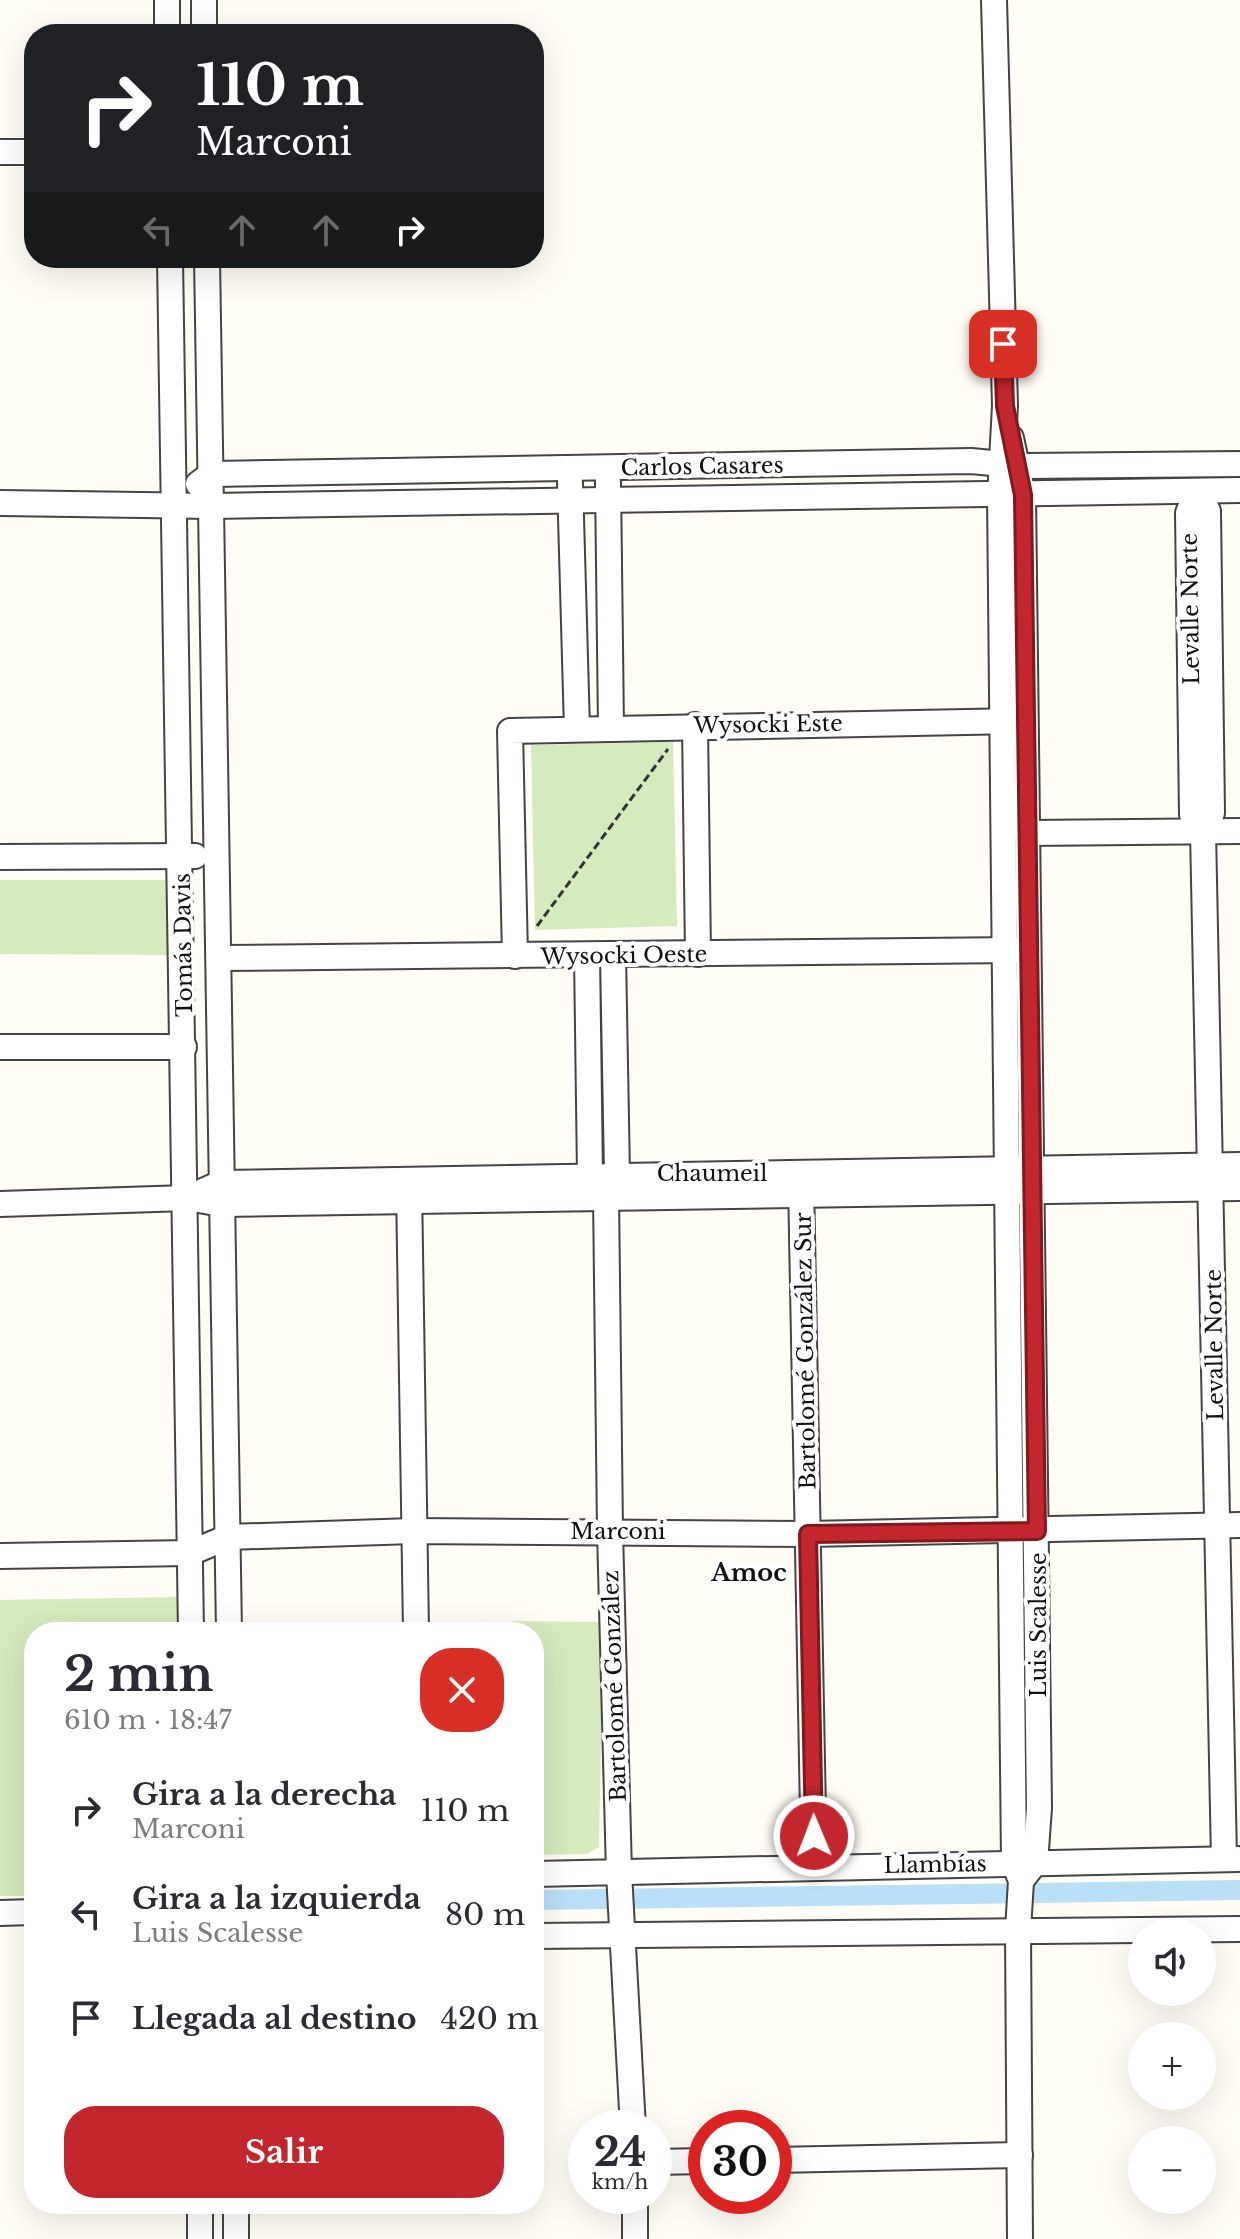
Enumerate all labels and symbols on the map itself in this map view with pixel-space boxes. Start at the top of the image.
pin [969,310,1037,378]
street label: Carlos Casares [620,452,784,481]
street label: Levalle Norte [1176,533,1205,685]
street label: Wysocki Este [692,710,843,739]
street label: Tomás Davis [169,873,198,1017]
street label: Wysocki Oeste [539,941,708,970]
street label: Chaumeil [657,1160,767,1187]
street label: Bartolomé González Sur [790,1212,821,1490]
street label: Levalle Norte [1200,1269,1229,1421]
street label: Marconi [570,1518,666,1545]
street label: Luis Scalesse [1025,1552,1052,1698]
district label: Amoc [710,1558,787,1587]
street label: Bartolomé González [597,1570,632,1802]
position arrow [772,1794,856,1878]
street label: Llambías [883,1850,987,1879]
speed limit sign: 30 [688,2110,792,2214]

